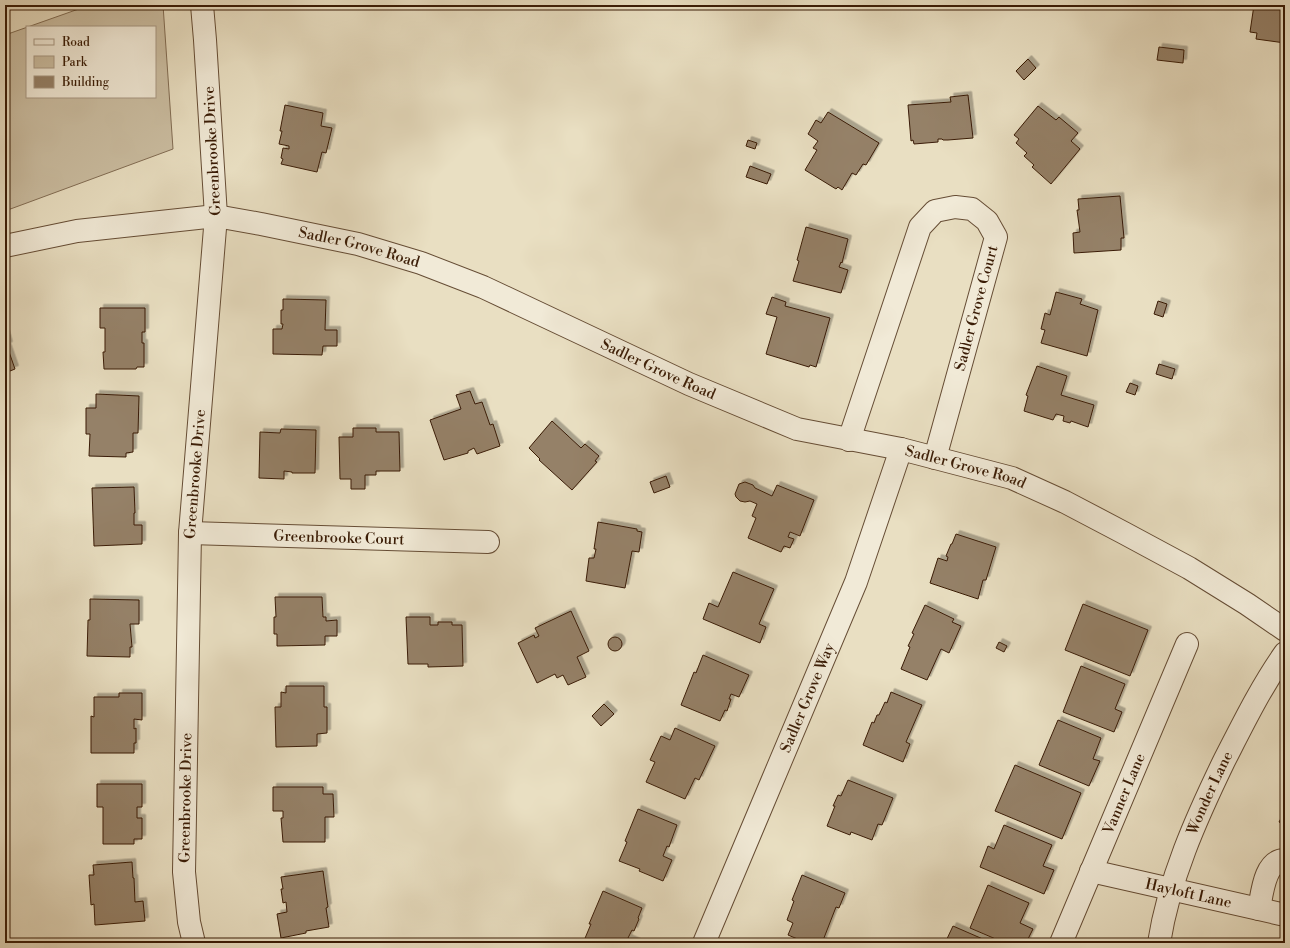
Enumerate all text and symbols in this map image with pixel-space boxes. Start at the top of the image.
legend [26,26,156,98]
text: Road [62,35,90,50]
text: Park [62,55,88,70]
text: Building [61,75,110,90]
street label: Greenbrooke Drive [200,86,225,216]
street label: Sadler Grove Road [297,223,423,272]
street label: Sadler Grove Court [951,243,1003,373]
street label: Sadler Grove Road [598,335,719,404]
street label: Greenbrooke Drive [181,409,210,539]
street label: Sadler Grove Road [903,441,1029,493]
street label: Greenbrooke Court [273,527,405,549]
street label: Sadler Grove Way [776,640,839,756]
street label: Greenbrooke Drive [175,733,196,863]
street label: Wonder Lane [1182,748,1237,838]
street label: Vanner Lane [1098,751,1150,838]
street label: Hayloft Lane [1143,875,1233,913]

